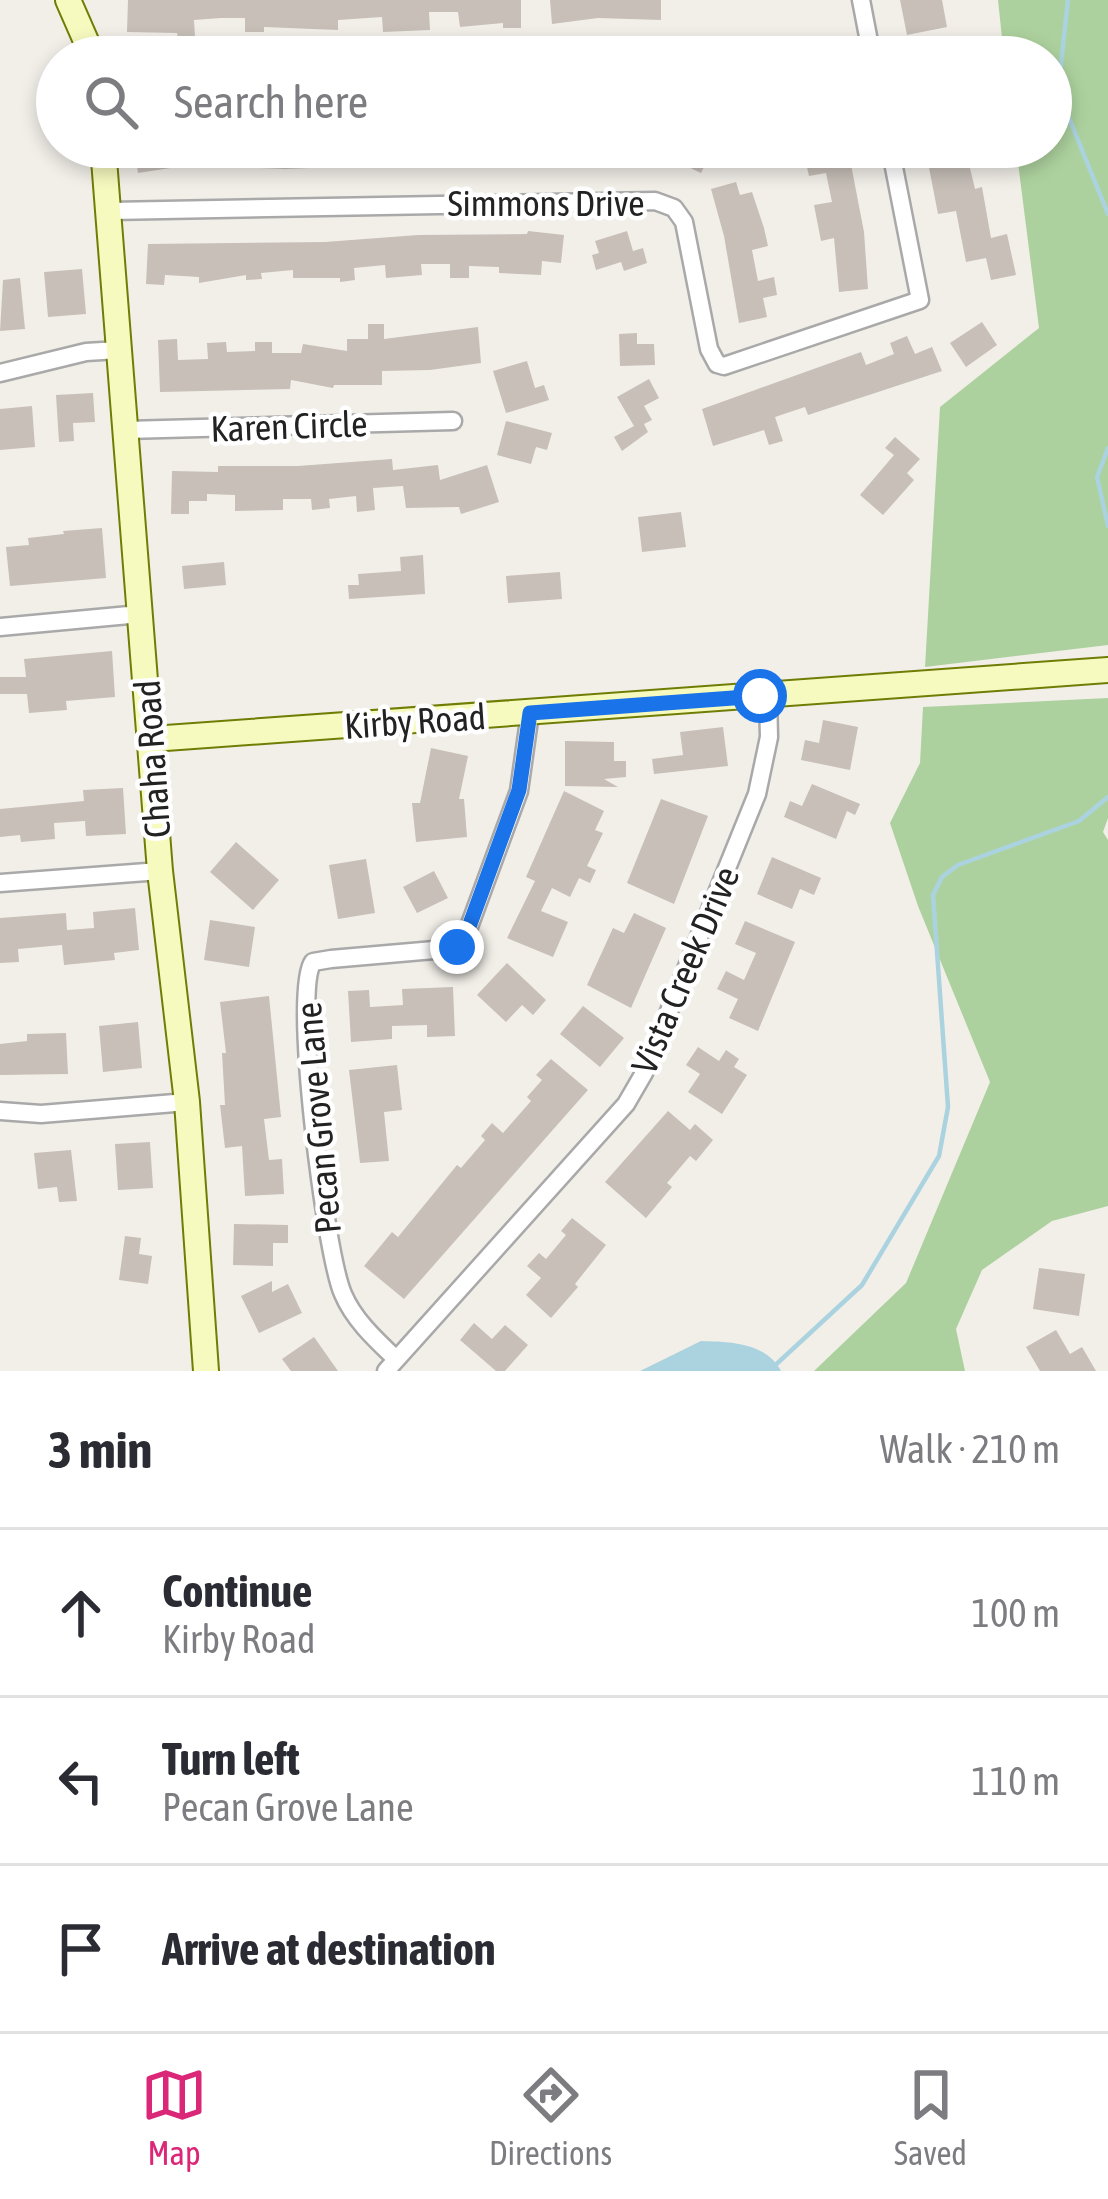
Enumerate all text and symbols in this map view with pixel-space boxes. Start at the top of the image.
search box [36,36,1072,168]
icon: search [78,69,144,135]
text: Search here [174,76,368,128]
street label: Simmons Drive [447,182,645,224]
street label: Karen Circle [210,402,368,450]
route start [733,669,787,723]
street label: Chaha Road [126,679,178,839]
street label: Kirby Road [343,695,487,747]
street label: Vista Creek Drive [623,860,747,1080]
route end [430,920,484,974]
street label: Pecan Grove Lane [287,1000,349,1236]
text: 3 min [48,1420,152,1479]
text: Walk · 210 m [880,1427,1060,1471]
text: Continue [162,1565,313,1617]
icon: ahead [48,1580,114,1646]
text: 100 m [972,1591,1060,1635]
text: Kirby Road [162,1617,316,1661]
text: Turn left [162,1733,300,1785]
icon: left [48,1748,114,1814]
text: 110 m [972,1759,1060,1803]
text: Pecan Grove Lane [162,1785,414,1829]
icon: arrive [48,1916,114,1982]
text: Arrive at destination [162,1923,496,1975]
tab: Map [141,2062,207,2172]
tab: Directions [489,2062,612,2172]
tab: Saved [894,2062,967,2172]

